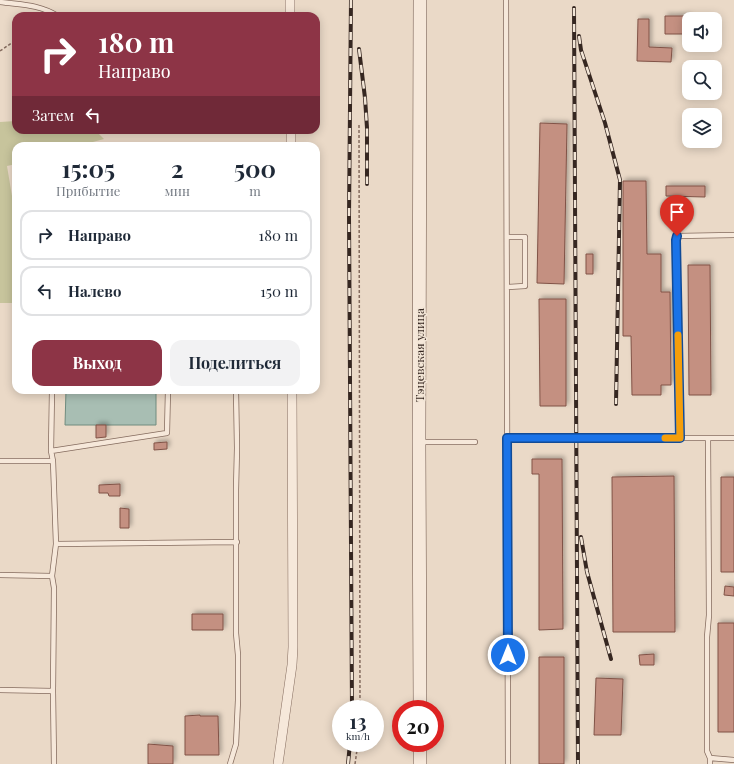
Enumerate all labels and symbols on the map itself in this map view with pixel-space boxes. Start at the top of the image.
pin [660,195,694,236]
street label: Тэцевская улица [411,308,427,402]
position arrow [487,634,529,676]
speed limit sign: 20 [392,700,444,752]

